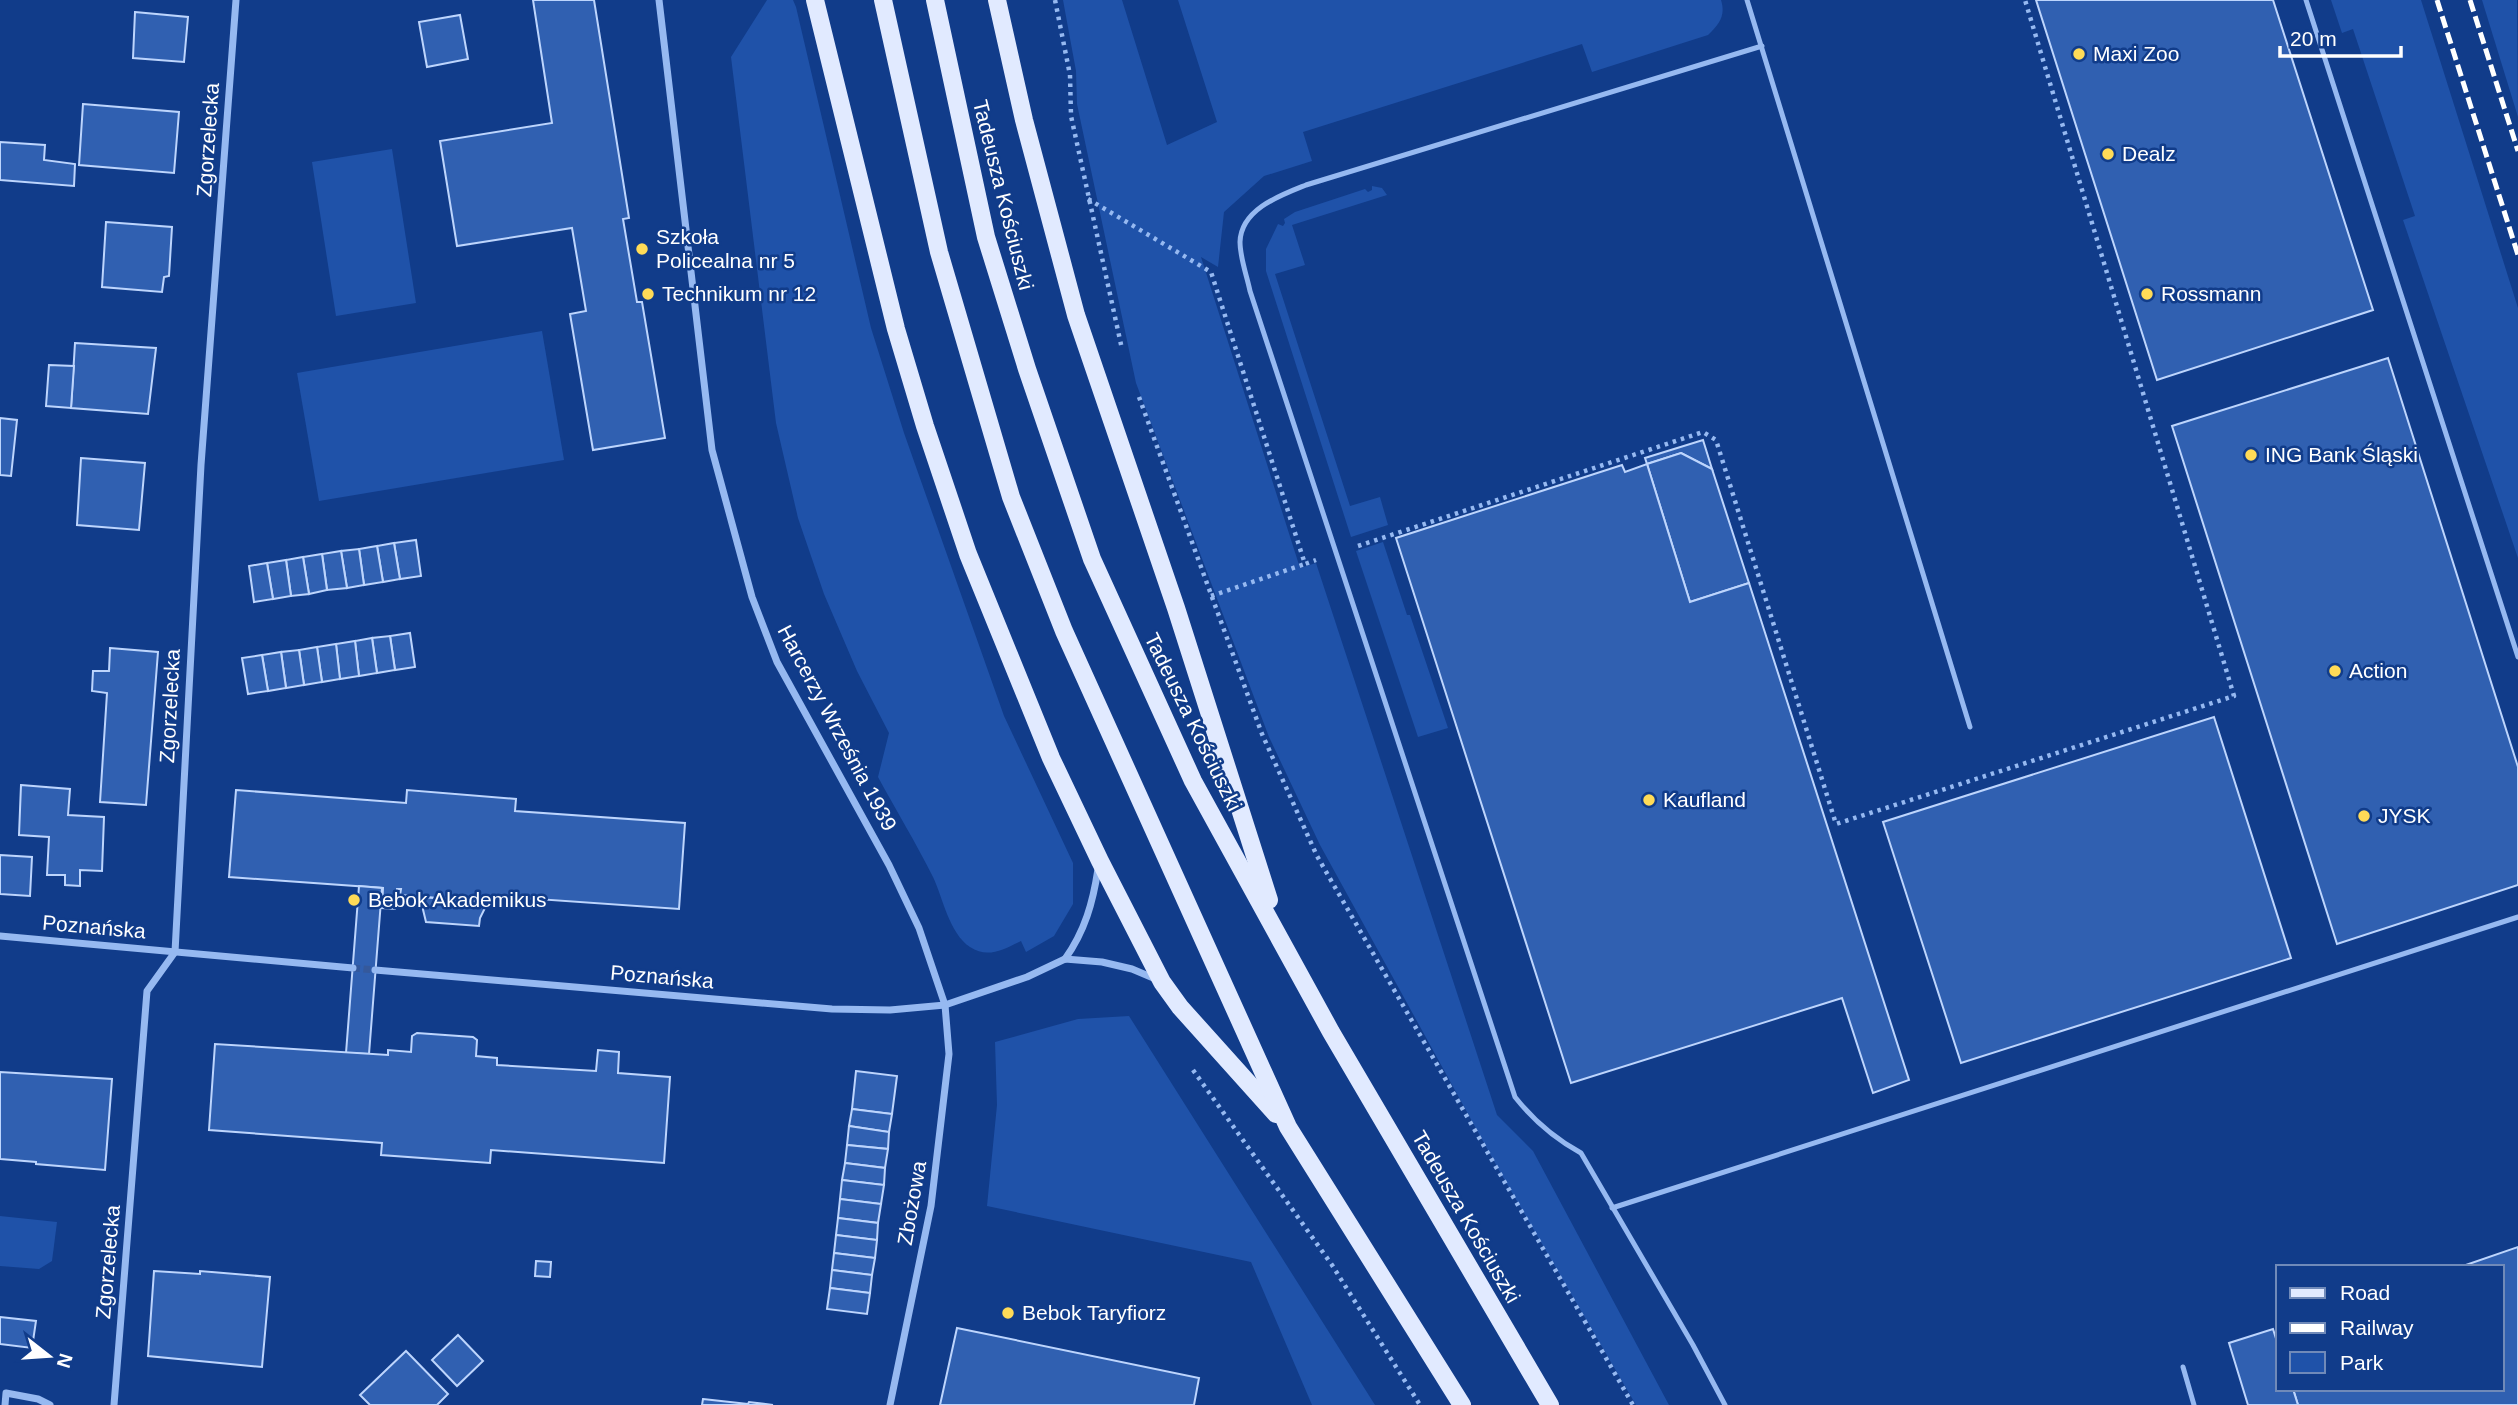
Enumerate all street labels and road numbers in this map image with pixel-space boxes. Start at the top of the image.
street label: Zgorzelecka [192,82,223,198]
street label: Tadeusza Kościuszki [969,98,1038,292]
street label: Harcerzy Września 1939 [773,621,901,835]
street label: Tadeusza Kościuszki [1140,629,1247,814]
street label: Zgorzelecka [155,648,184,764]
street label: Poznańska [41,911,147,943]
street label: Poznańska [609,961,715,993]
street label: Tadeusza Kościuszki [1408,1127,1525,1307]
street label: Zbożowa [893,1159,930,1247]
street label: Zgorzelecka [91,1204,124,1320]

